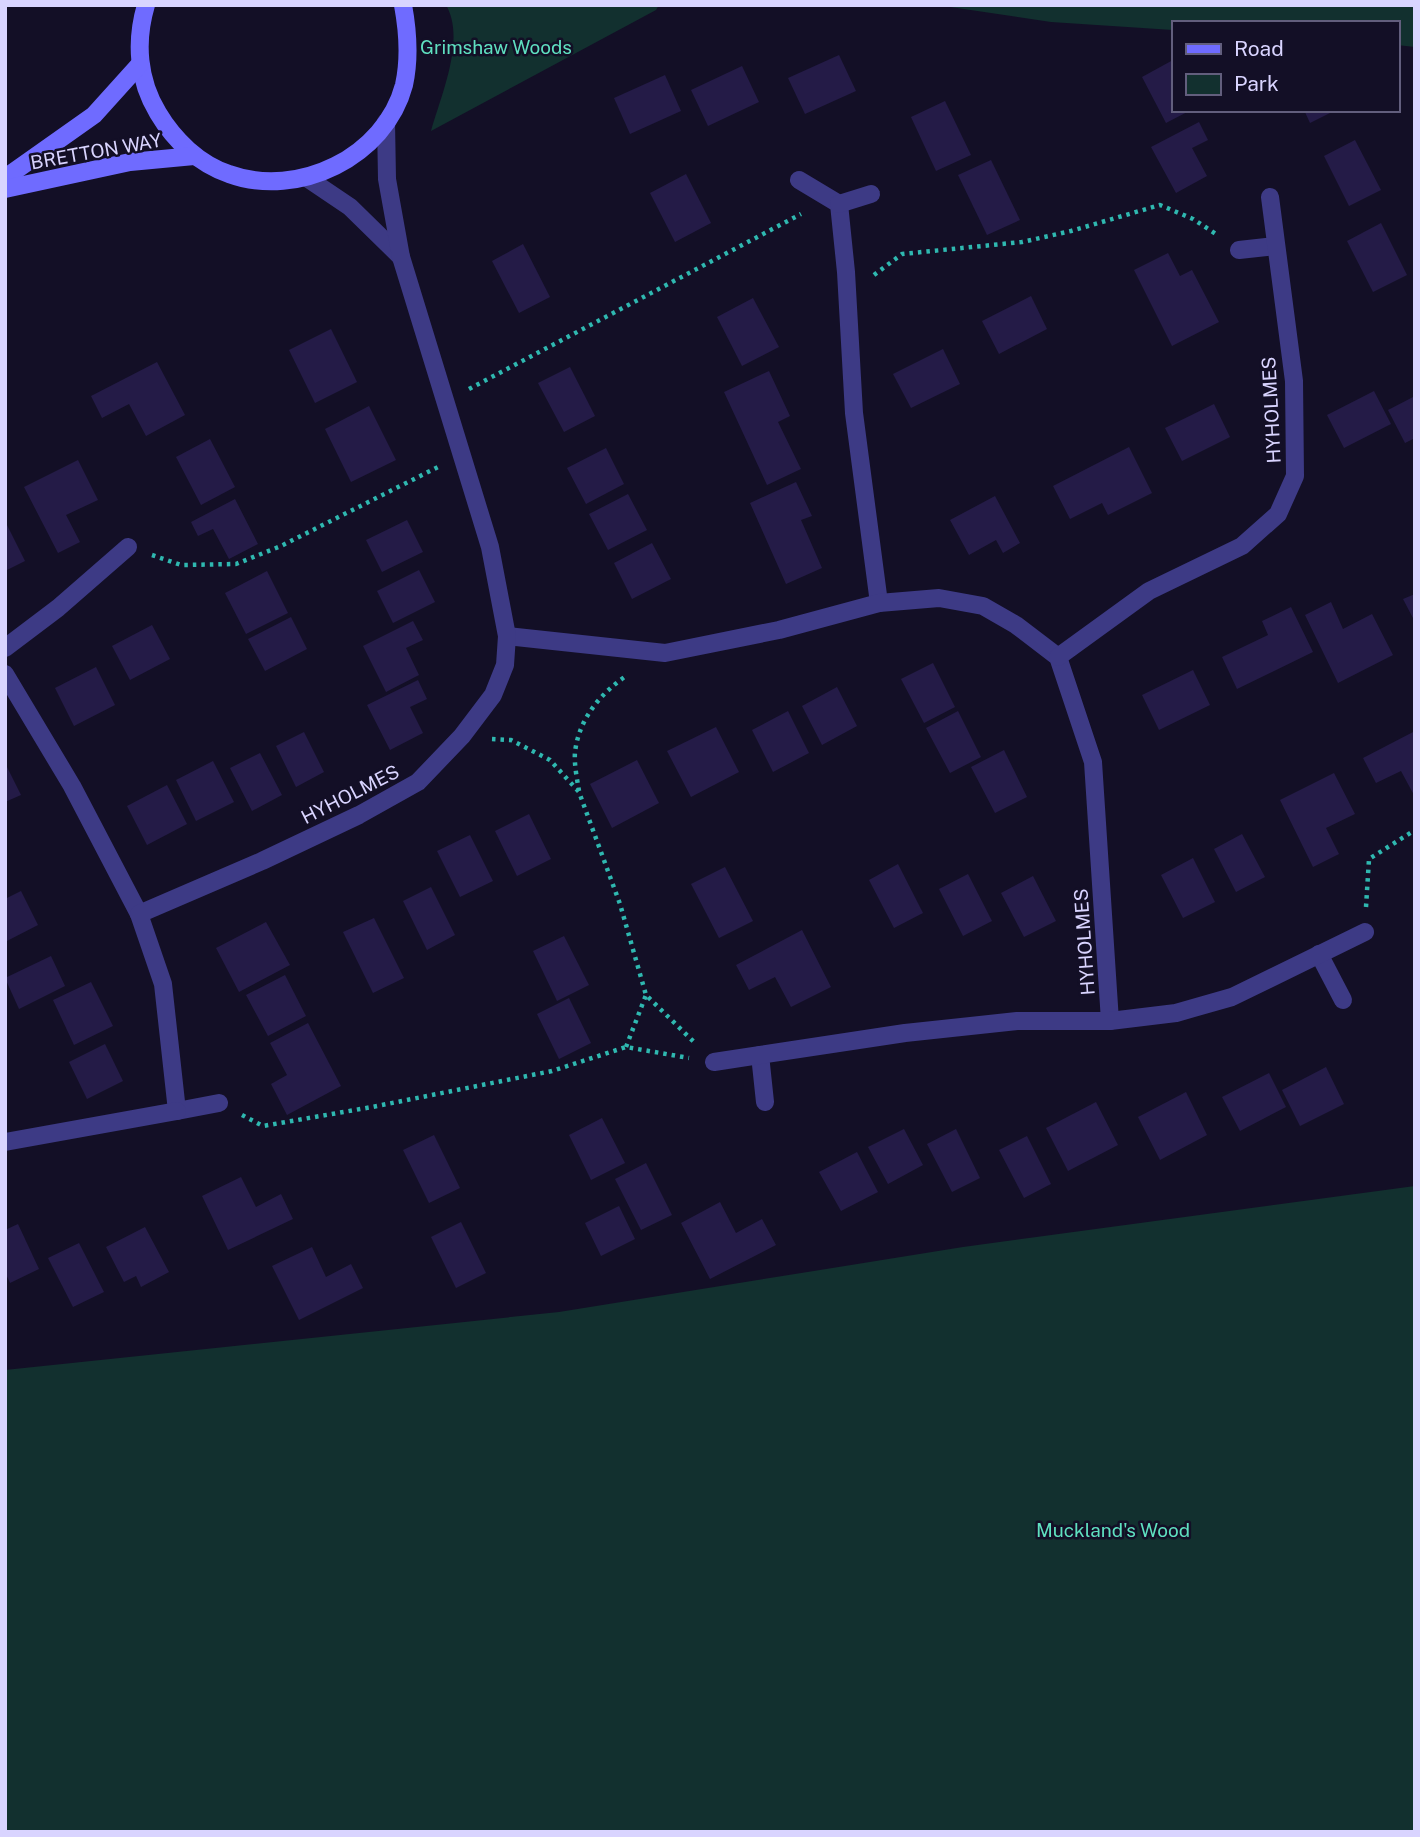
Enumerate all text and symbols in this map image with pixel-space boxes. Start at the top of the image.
legend [1172,21,1399,112]
park label: Grimshaw Woods [420,36,572,58]
text: Road [1234,36,1284,61]
text: Park [1234,71,1279,96]
street label: BRETTON WAY [29,129,164,173]
street label: HYHOLMES [1257,356,1285,464]
street label: HYHOLMES [297,760,403,828]
street label: HYHOLMES [1069,888,1099,996]
park label: Muckland's Wood [1036,1519,1190,1541]

